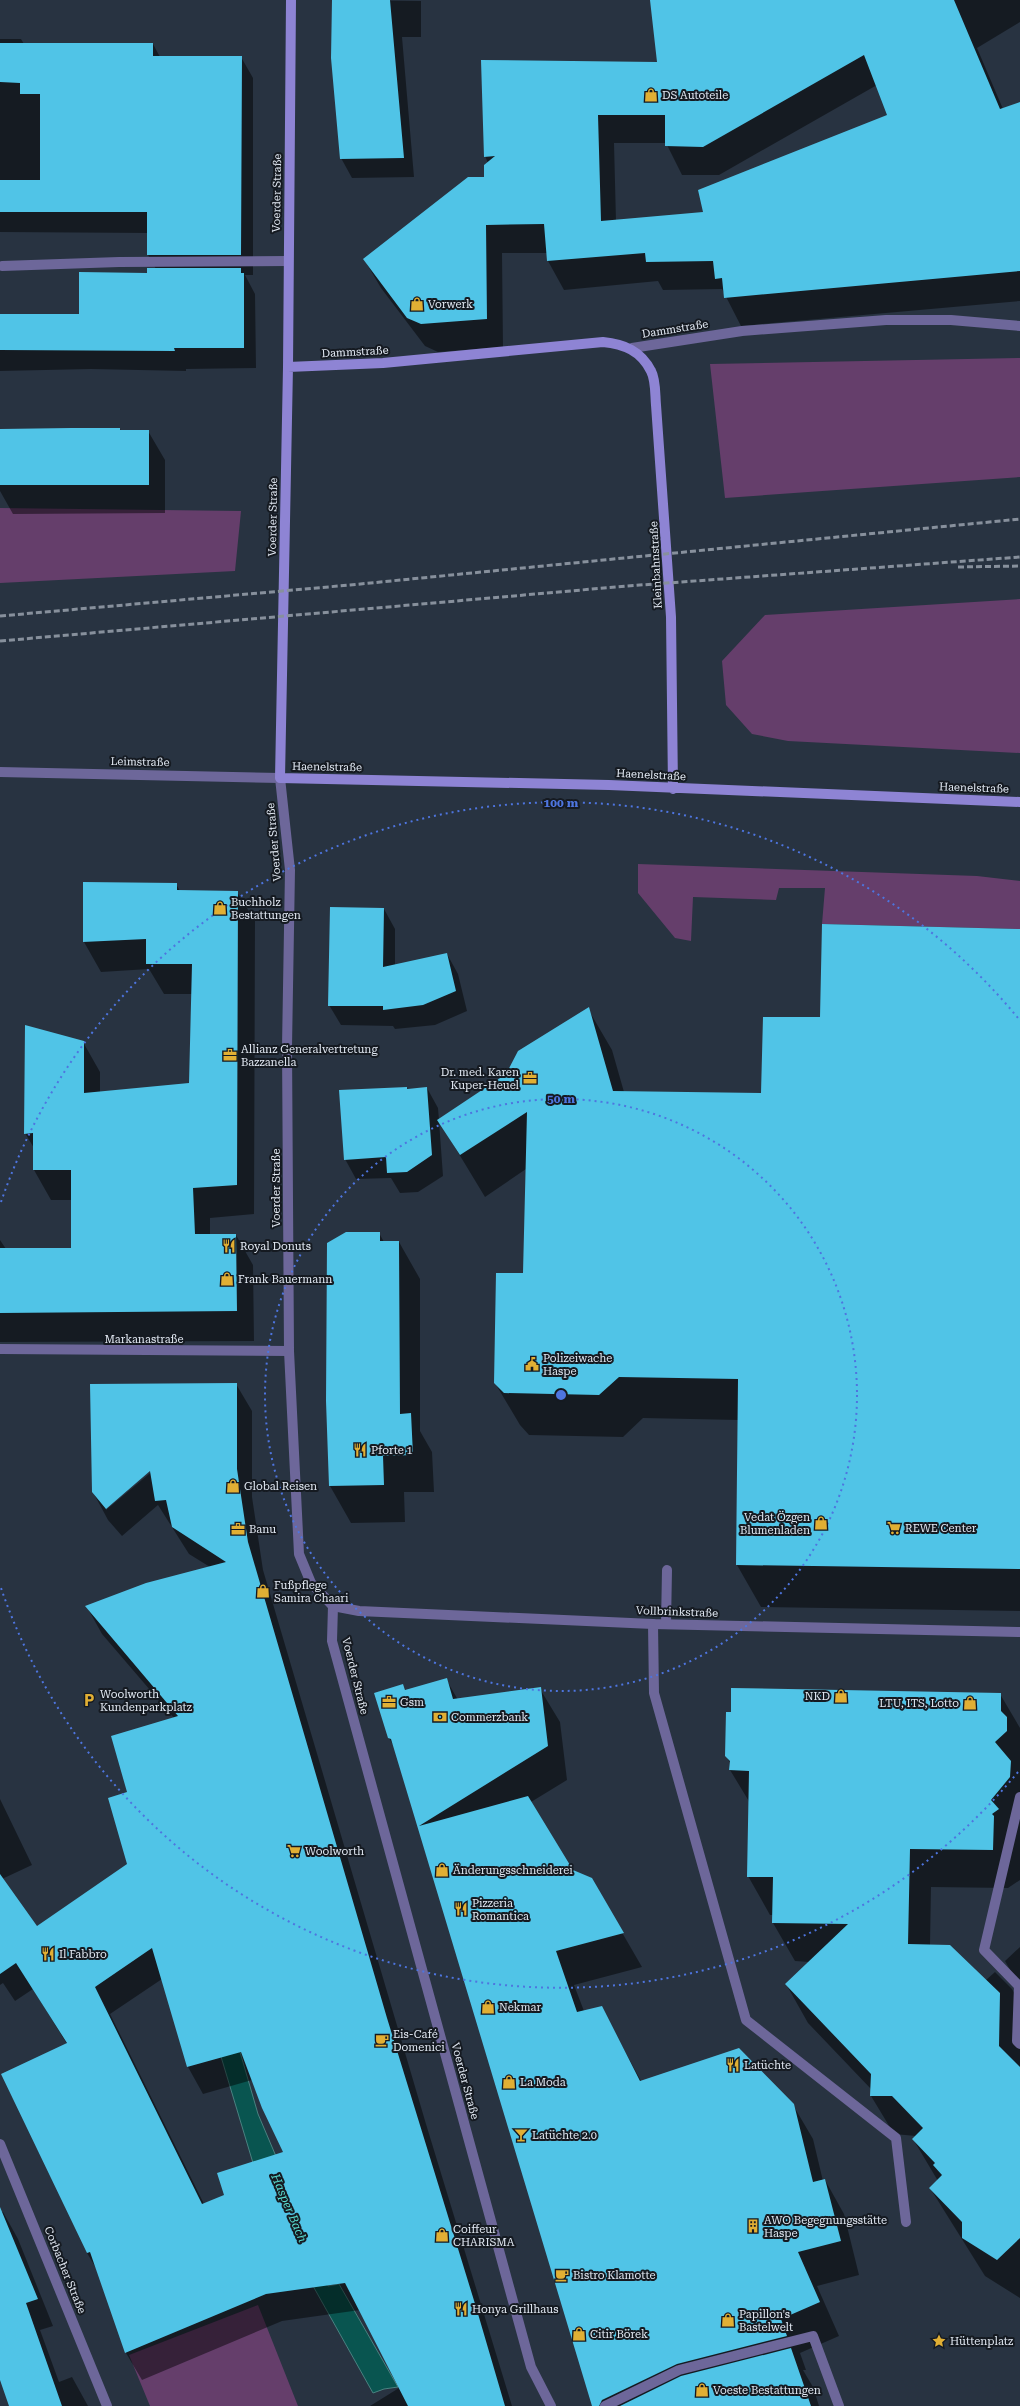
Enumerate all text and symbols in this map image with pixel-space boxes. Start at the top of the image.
shop icon: DS Autoteile [643,87,659,103]
place label: DS Autoteile [662,89,728,102]
street label: Voerder Straße [270,153,284,233]
shop icon: Vorwerk [409,296,425,312]
place label: Vorwerk [428,298,473,311]
street label: Dammstraße [641,317,709,341]
street label: Dammstraße [321,344,389,360]
street label: Voerder Straße [266,477,280,557]
street label: Kleinbahnstraße [647,521,665,609]
street label: Leimstraße [110,755,170,769]
street label: Haenelstraße [292,760,362,774]
street label: Haenelstraße [616,767,686,783]
street label: Haenelstraße [939,780,1009,796]
text: 100 m [544,796,579,810]
street label: Voerder Straße [264,802,284,882]
place label: Buchholz Bestattungen [231,896,301,922]
shop icon: Buchholz Bestattungen [212,900,228,916]
place label: Allianz Generalvertretung Bazzanella [241,1043,378,1069]
office icon: Allianz Generalvertretung Bazzanella [222,1047,238,1063]
place label: Dr. med. Karen Kuper-Heuel [441,1066,520,1092]
office icon: Dr. med. Karen Kuper-Heuel [522,1070,538,1086]
text: 50 m [547,1092,575,1106]
street label: Voerder Straße [270,1149,283,1227]
restaurant icon: Royal Donuts [221,1238,237,1254]
place label: Royal Donuts [240,1240,311,1253]
shop icon: Frank Bauermann [219,1271,235,1287]
place label: Frank Bauermann [238,1273,332,1286]
street label: Markanastraße [104,1333,184,1346]
place label: Polizeiwache Haspe [543,1352,612,1378]
public building icon: Polizeiwache Haspe [524,1356,540,1372]
centre of rings [554,1388,568,1402]
restaurant icon: Pforte 1 [352,1442,368,1458]
place label: Pforte 1 [371,1444,413,1457]
shop icon: Global Reisen [225,1478,241,1494]
place label: Global Reisen [244,1480,317,1493]
place label: Vedat Özgen Blumenladen [740,1510,810,1537]
shop icon: Vedat Özgen Blumenladen [813,1515,829,1531]
supermarket icon: REWE Center [886,1520,902,1536]
office icon: Banu [230,1521,246,1537]
place label: REWE Center [905,1522,977,1535]
place label: Banu [249,1523,276,1536]
place label: Fußpflege Samira Chaari [274,1579,349,1605]
shop icon: Fußpflege Samira Chaari [255,1583,271,1599]
street label: Vollbrinkstraße [636,1604,718,1620]
street label: Voerder Straße [339,1636,371,1716]
place label: Woolworth Kundenparkplatz [100,1688,192,1714]
shop icon: NKD [833,1688,849,1704]
place label: NKD [805,1690,830,1703]
parking icon: Woolworth Kundenparkplatz [81,1692,97,1708]
office icon: Gsm [381,1694,397,1710]
shop icon: LTU, ITS, Lotto [962,1695,978,1711]
place label: Gsm [400,1696,424,1709]
place label: LTU, ITS, Lotto [879,1697,959,1710]
bank icon: Commerzbank [432,1709,448,1725]
place label: Commerzbank [451,1711,528,1724]
supermarket icon: Woolworth [286,1843,302,1859]
place label: Woolworth [305,1845,364,1858]
shop icon: Änderungsschneiderei [434,1862,450,1878]
place label: Änderungsschneiderei [453,1863,573,1877]
place label: Pizzeria Romantica [472,1897,529,1923]
restaurant icon: Pizzeria Romantica [453,1901,469,1917]
restaurant icon: Il Fabbro [40,1946,56,1962]
place label: Il Fabbro [59,1948,107,1961]
shop icon: Nekmar [480,1999,496,2015]
place label: Nekmar [499,2001,542,2014]
place label: Eis-Café Domenici [393,2028,445,2054]
cafe icon: Eis-Café Domenici [374,2032,390,2048]
street label: Voerder Straße [449,2041,481,2121]
restaurant icon: Latüchte [725,2057,741,2073]
place label: Latüchte [744,2059,791,2072]
shop icon: La Moda [501,2074,517,2090]
place label: La Moda [520,2076,566,2089]
bar icon: Latüchte 2.0 [513,2127,529,2143]
place label: Latüchte 2.0 [532,2129,597,2142]
water label: Hasper Bach [268,2171,310,2244]
place label: AWO Begegnungsstätte Haspe [764,2214,887,2240]
building icon: AWO Begegnungsstätte Haspe [745,2218,761,2234]
place label: Coiffeur CHARISMA [453,2223,515,2249]
street label: Corbacher Straße [42,2225,88,2315]
shop icon: Coiffeur CHARISMA [434,2227,450,2243]
cafe icon: Bistro Klamotte [554,2267,570,2283]
place label: Bistro Klamotte [573,2269,656,2282]
restaurant icon: Honya Grillhaus [453,2301,469,2317]
place label: Honya Grillhaus [472,2303,558,2316]
place label: Papillon's Bastelwelt [739,2308,793,2334]
shop icon: Papillon's Bastelwelt [720,2312,736,2328]
shop icon: Citir Börek [571,2326,587,2342]
place label: Citir Börek [590,2328,648,2341]
place icon: Hüttenplatz [931,2333,947,2349]
place label: Hüttenplatz [950,2335,1013,2348]
shop icon: Voeste Bestattungen [694,2382,710,2398]
place label: Voeste Bestattungen [713,2384,821,2397]

